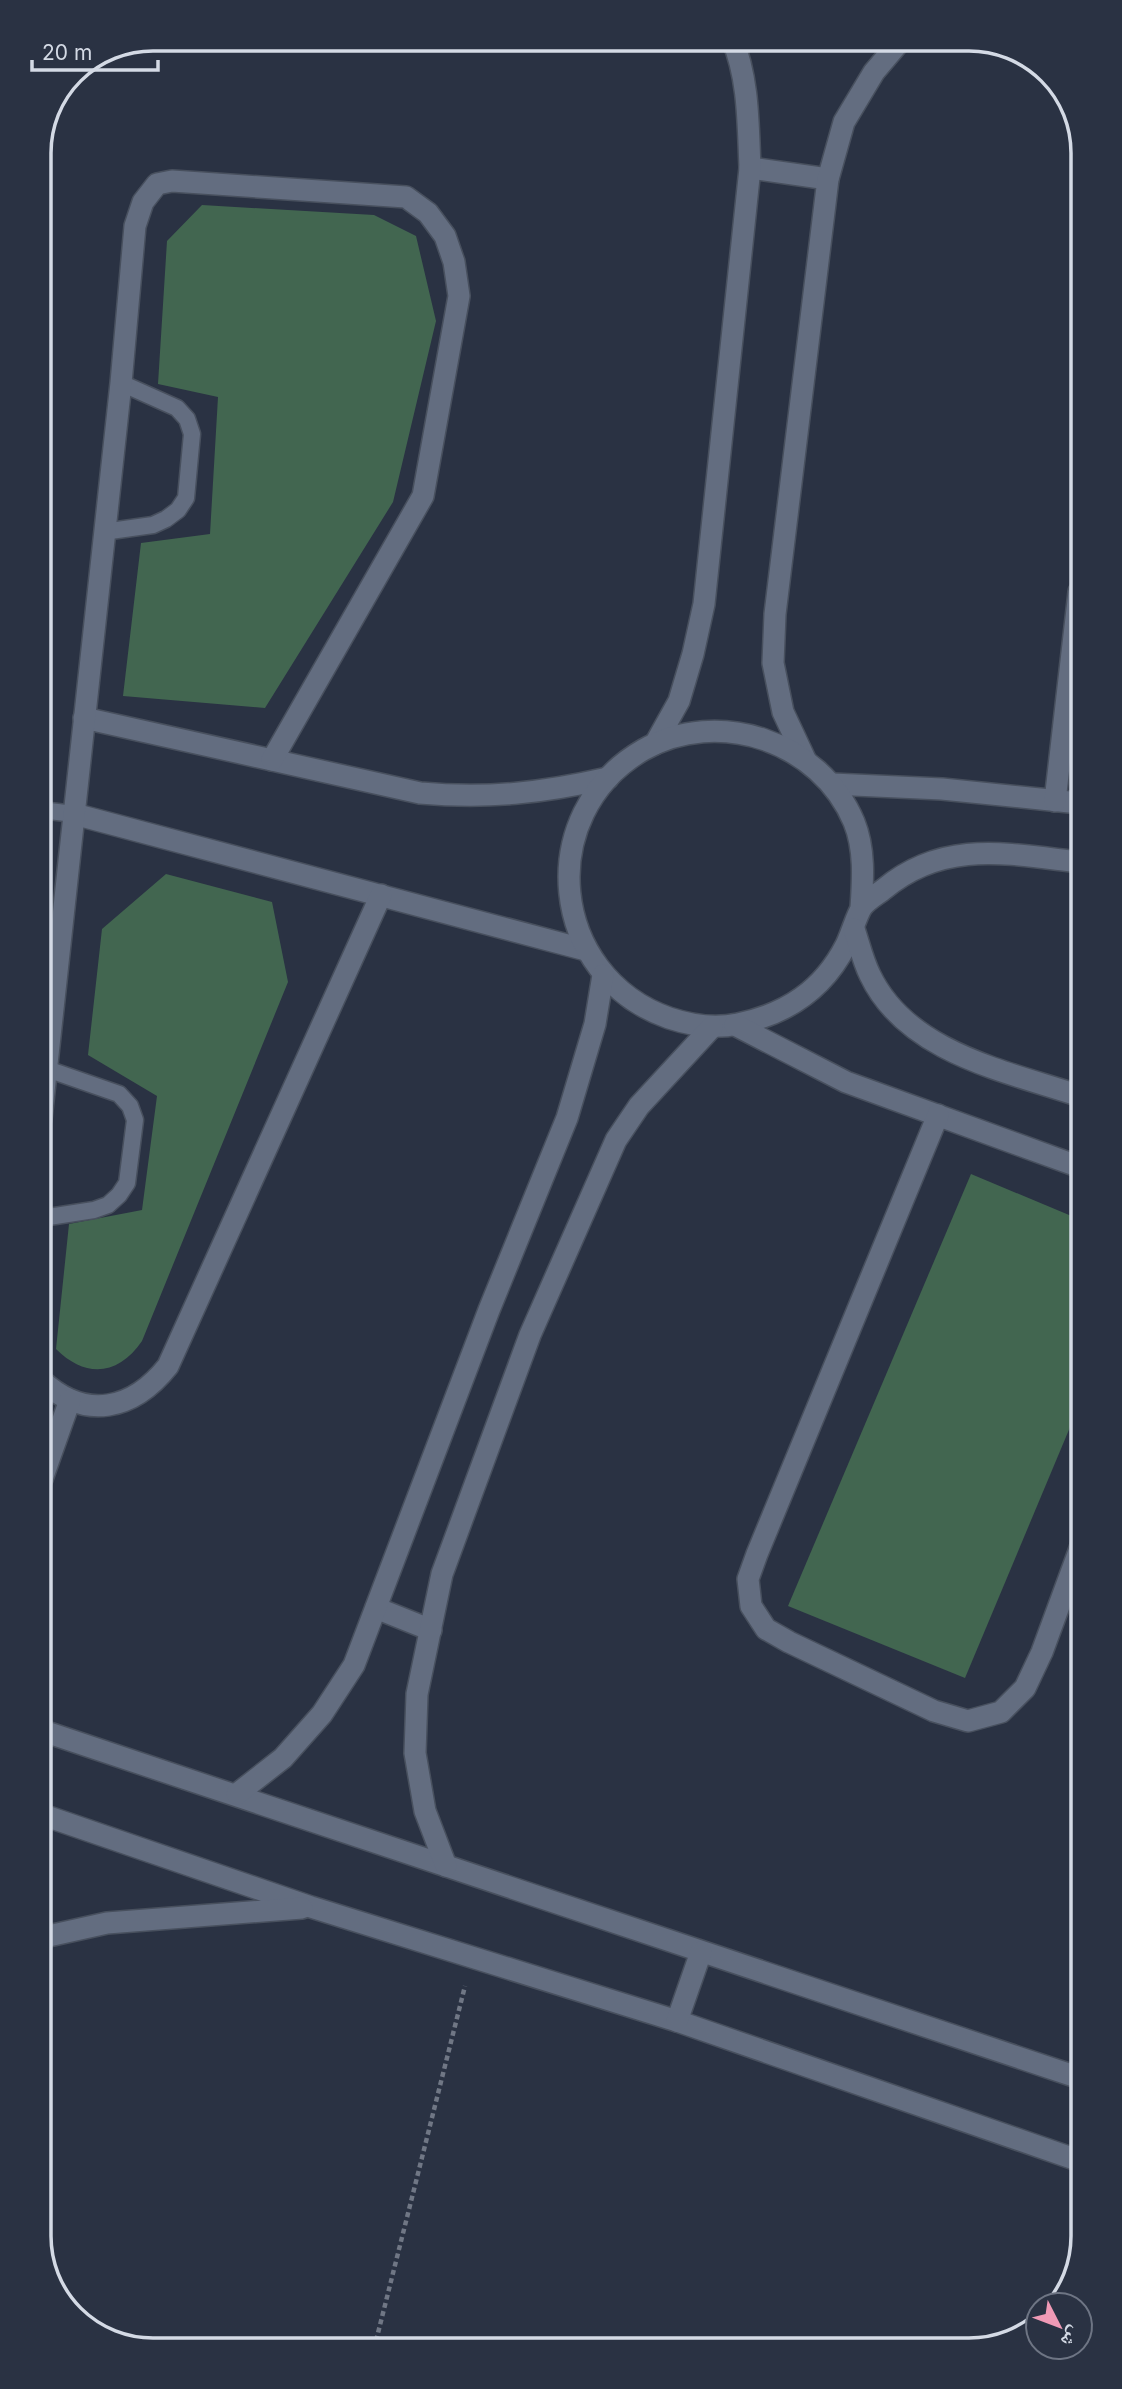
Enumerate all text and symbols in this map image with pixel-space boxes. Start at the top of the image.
scale bar [32,28,158,72]
text: 20 m [42,40,92,65]
north arrow [1024,2291,1094,2361]
text: ش [1056,2322,1087,2352]

